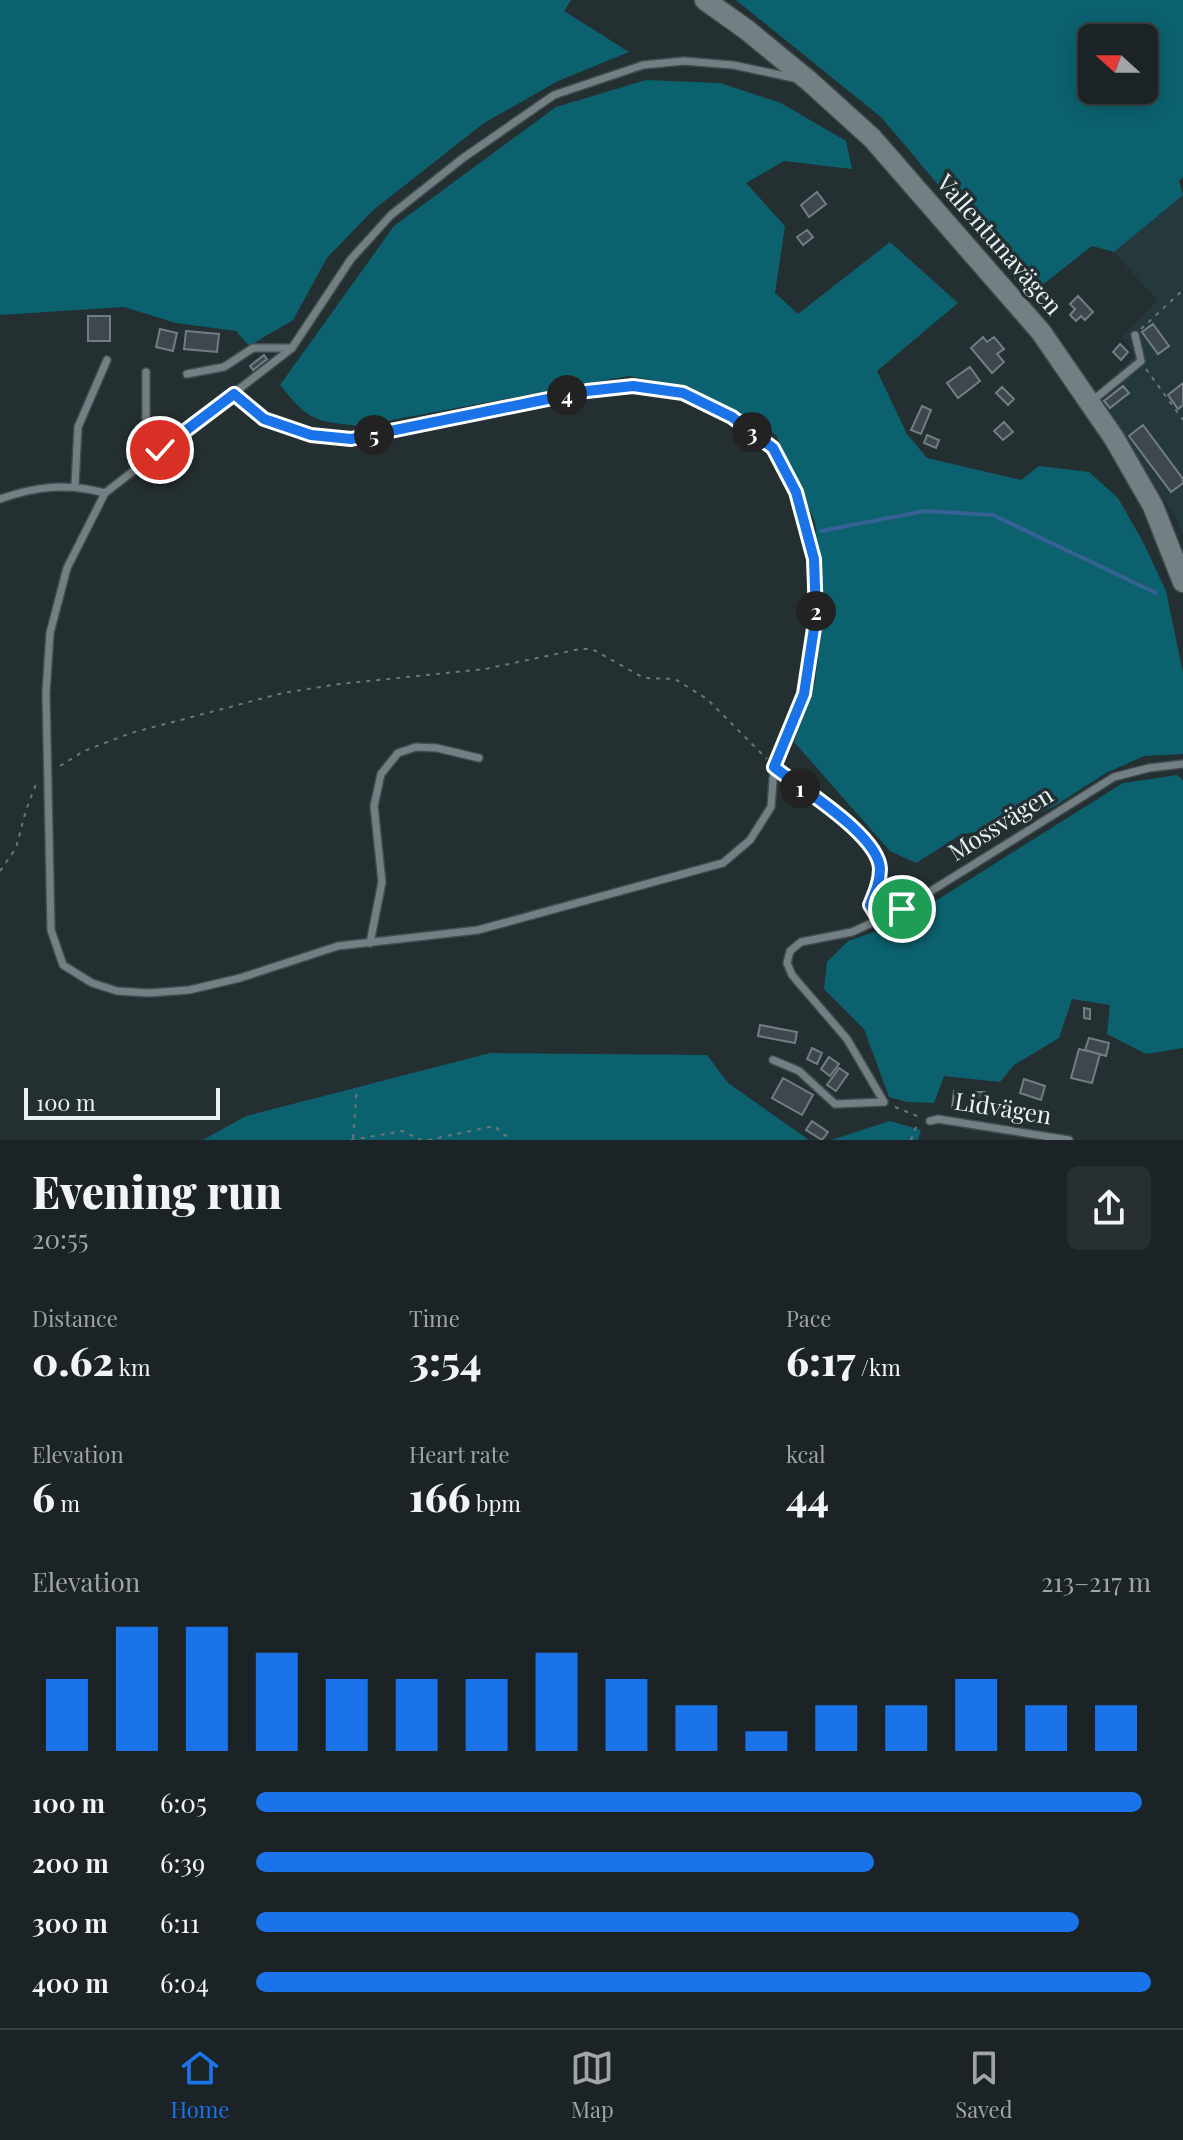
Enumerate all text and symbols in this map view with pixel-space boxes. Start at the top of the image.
north arrow [1078,24,1158,104]
map controls [1078,24,1158,104]
street label: Vallentunavägen [930,166,1071,321]
pin: 4 [547,375,587,415]
text: 4 [561,380,573,410]
pin: 3 [732,412,772,452]
pin: 5 [354,415,394,455]
pin [126,416,194,484]
text: 3 [747,417,757,447]
text: 5 [369,420,379,450]
icon: check [138,428,182,472]
pin: 2 [796,591,836,631]
text: 2 [810,596,822,626]
pin: 1 [780,768,820,808]
text: 1 [796,773,804,803]
street label: Mossvägen [942,778,1058,867]
pin [868,875,936,943]
icon: arrive [880,887,924,931]
scale bar [24,1084,220,1120]
street label: Lidvägen [953,1084,1054,1130]
text: 100 m [36,1087,96,1117]
text: Evening run [32,1161,282,1220]
button: share [1067,1166,1151,1250]
text: 20:55 [32,1221,89,1256]
text: Distance [32,1303,118,1333]
text: Time [409,1303,460,1333]
text: Pace [786,1303,832,1333]
text: 0.62 [32,1333,114,1386]
text: 3:54 [409,1333,481,1386]
text: 6:17 [786,1333,855,1386]
text: km [114,1352,150,1382]
text: /km [855,1352,901,1382]
text: Elevation [32,1439,124,1469]
text: Heart rate [409,1439,510,1469]
text: kcal [786,1439,825,1469]
text: 6 [32,1469,55,1522]
text: 166 [409,1469,471,1522]
text: 44 [786,1469,829,1522]
text: m [55,1488,80,1518]
text: bpm [471,1488,521,1518]
text: Elevation [32,1564,140,1599]
text: 213–217 m [1041,1564,1151,1599]
text: 100 m [32,1785,105,1820]
text: 6:05 [160,1785,207,1820]
text: 200 m [32,1845,109,1880]
text: 6:39 [160,1845,205,1880]
text: 300 m [32,1905,108,1940]
text: 6:11 [160,1905,200,1940]
text: 400 m [32,1965,109,2000]
text: 6:04 [160,1965,209,2000]
tab: Home [170,2046,229,2124]
tab: Map [570,2046,614,2124]
tab: Saved [955,2046,1013,2124]

